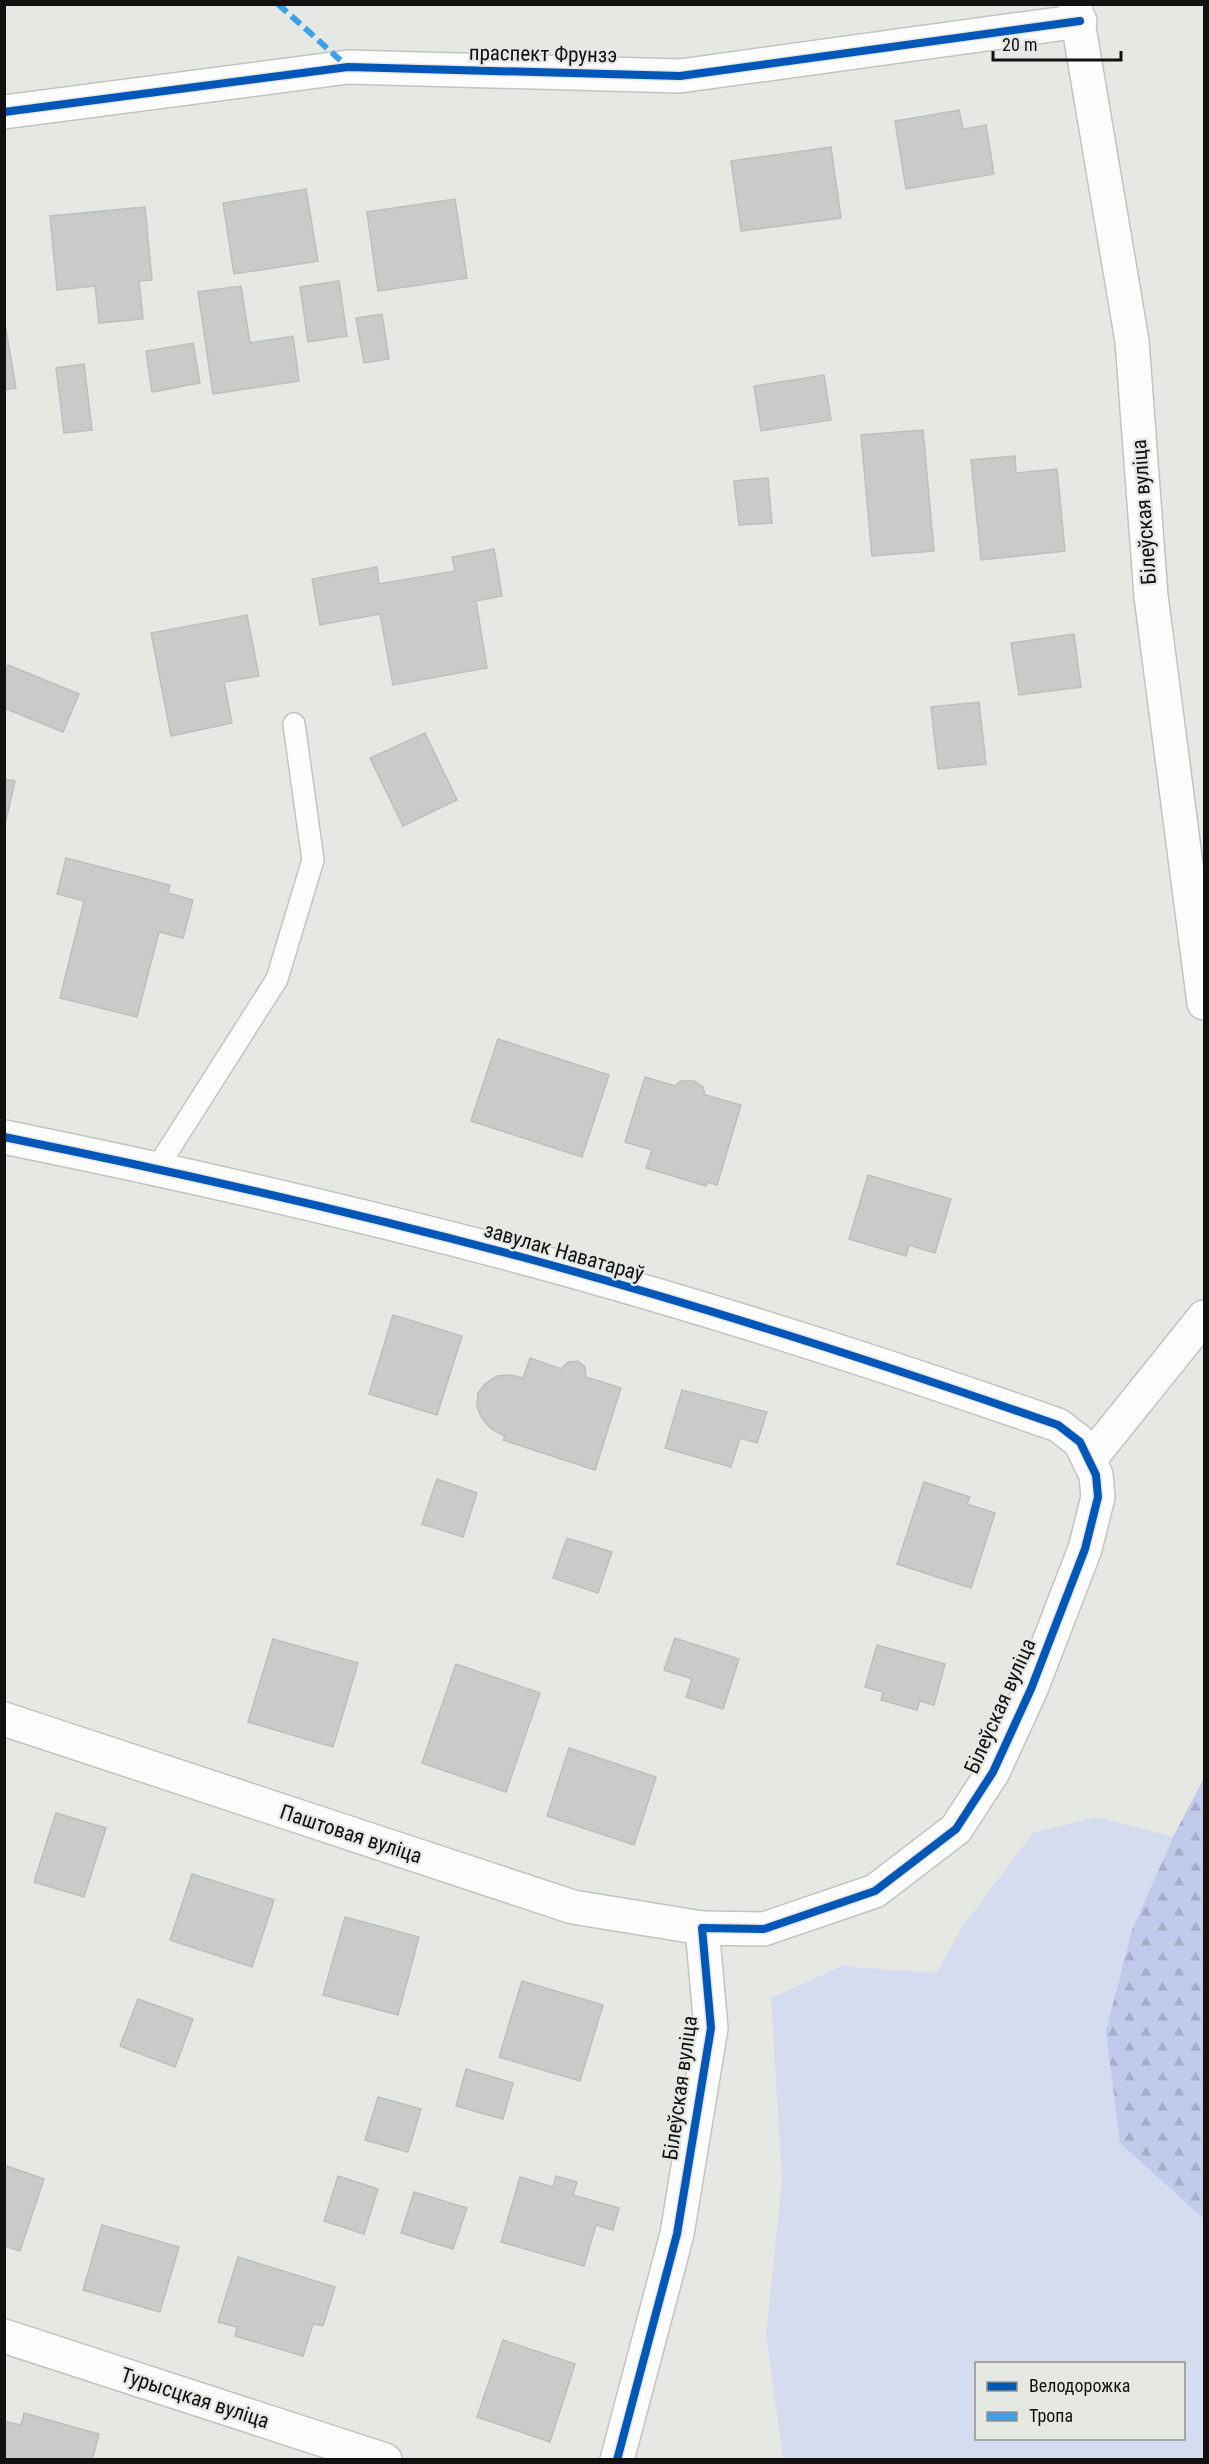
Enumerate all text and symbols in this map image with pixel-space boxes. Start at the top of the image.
scale bar [993,24,1120,62]
text: 20 m [1002,34,1037,55]
street label: праспект Фрунзэ [469,41,617,67]
street label: Білеўская вуліца [1127,439,1161,585]
street label: завулак Наватараў [481,1218,647,1286]
street label: Білеўская вуліца [959,1635,1041,1777]
street label: Паштовая вуліца [277,1800,425,1868]
street label: Білеўская вуліца [658,2014,702,2162]
legend [975,2362,1185,2440]
street label: Турысцкая вуліца [118,2363,272,2433]
text: Велодорожка [1029,2375,1130,2396]
text: Тропа [1029,2405,1073,2426]

